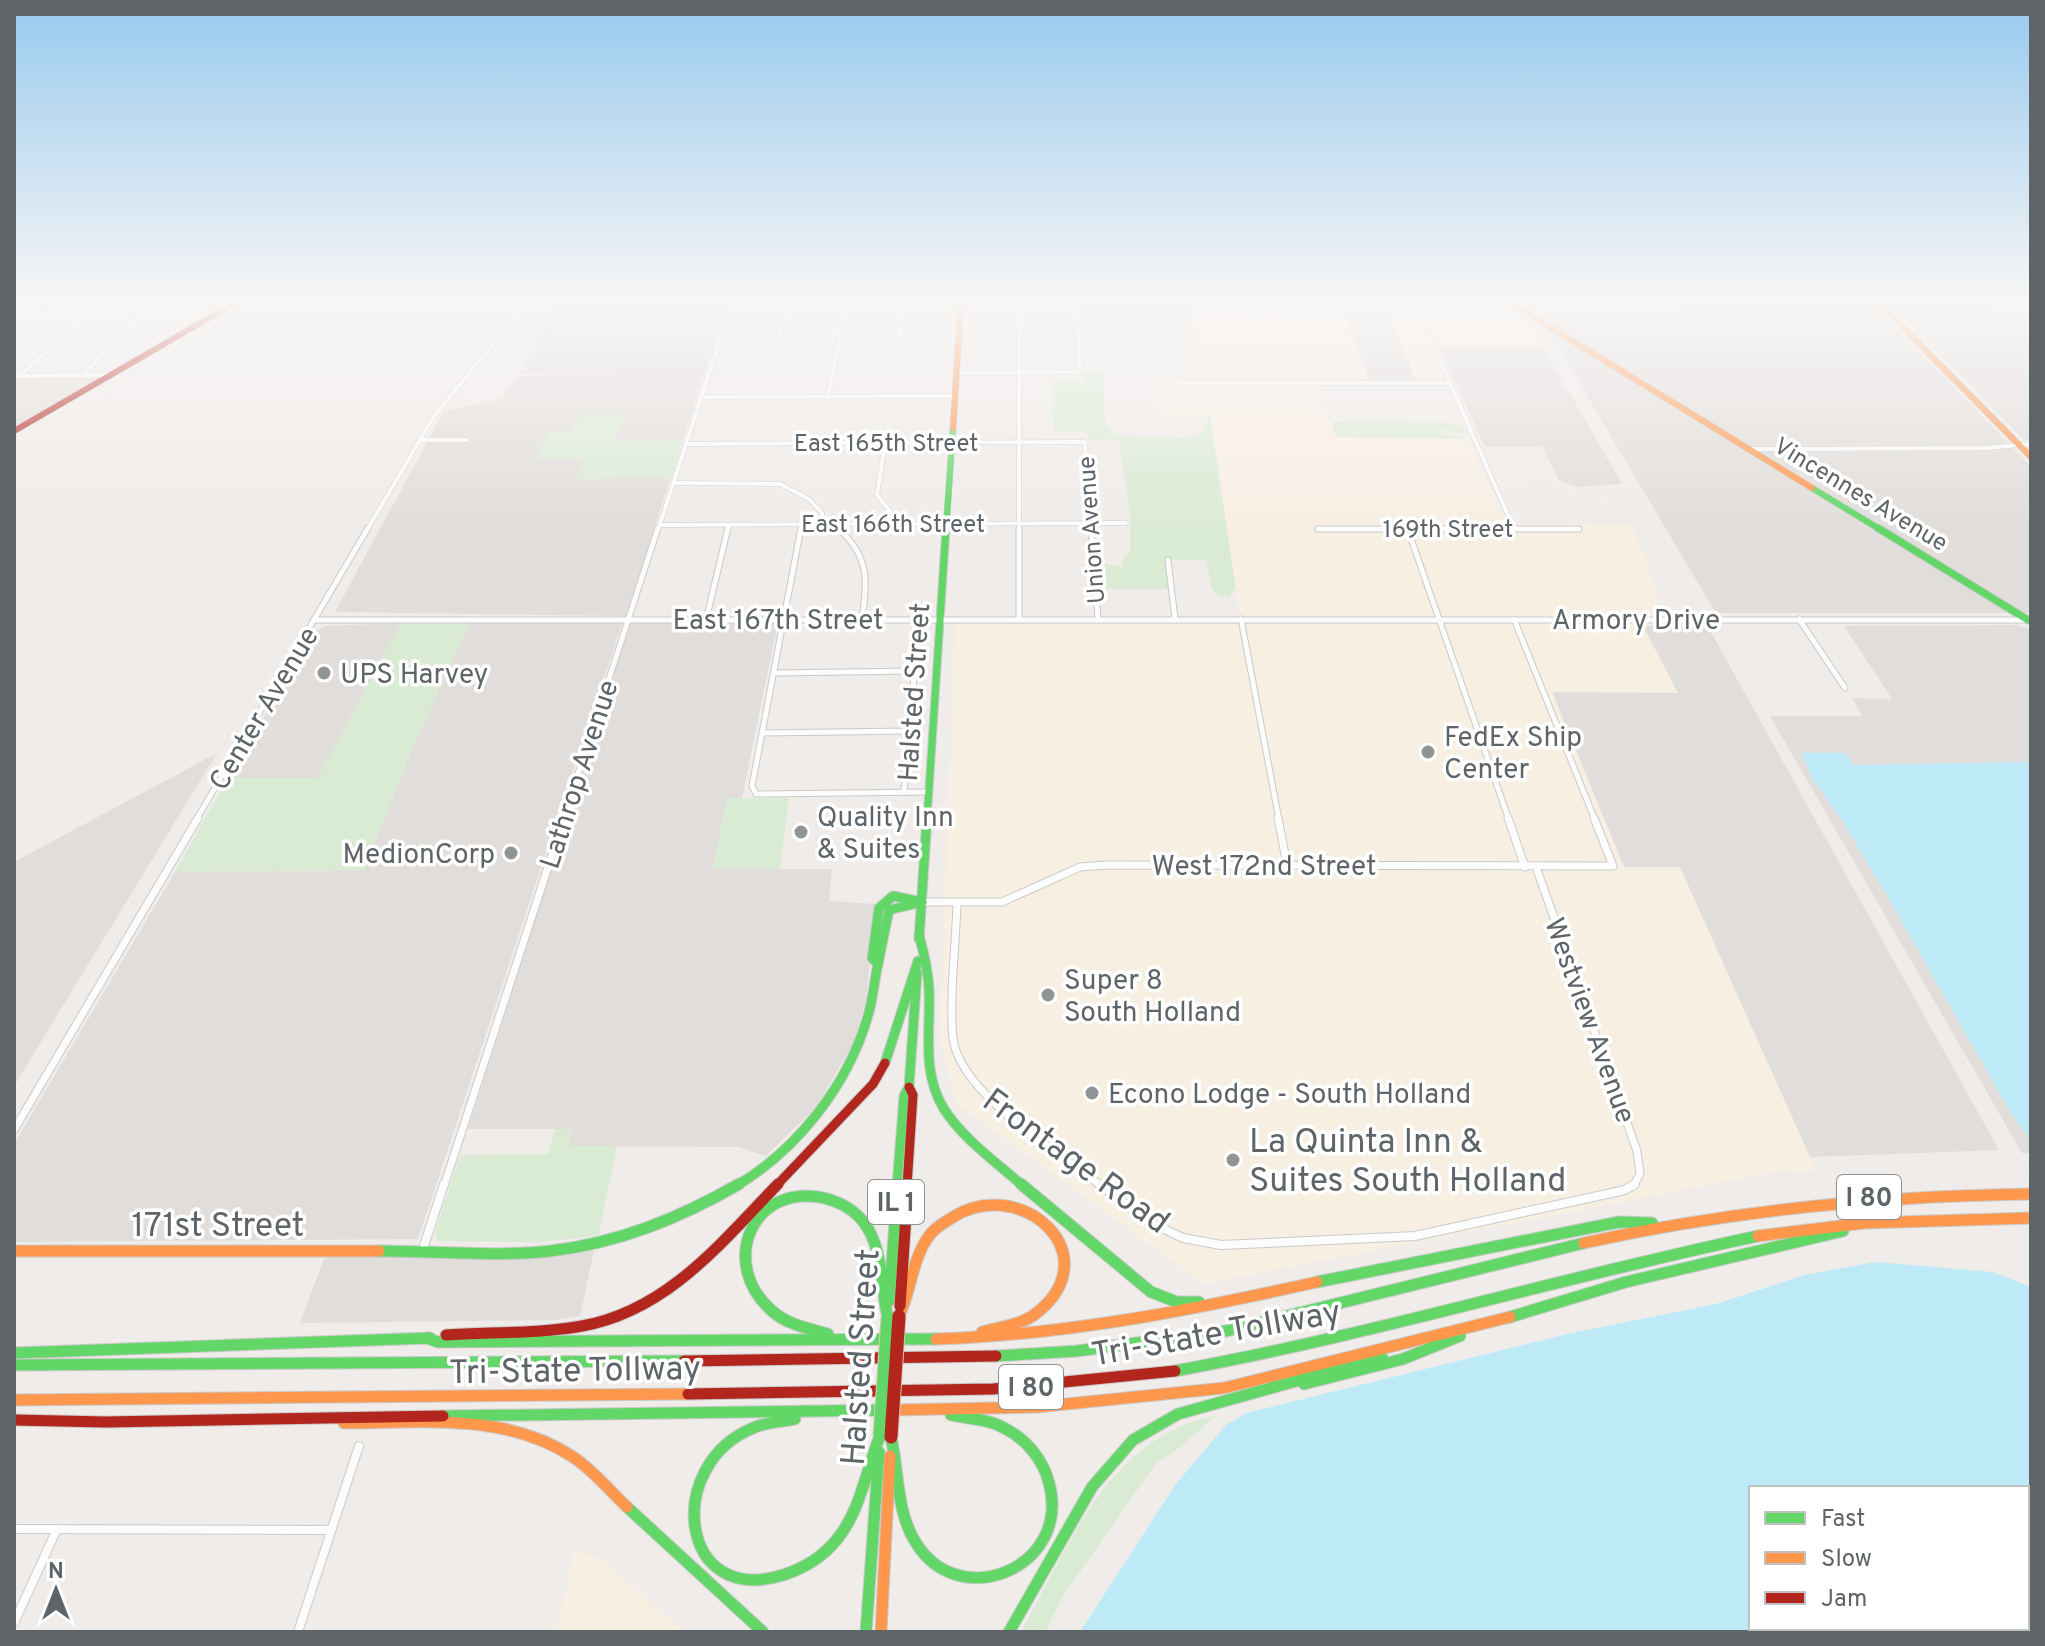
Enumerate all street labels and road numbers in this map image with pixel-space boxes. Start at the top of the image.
street label: East 165th Street [794,430,978,460]
street label: Vincennes Avenue [1768,432,1952,559]
street label: Union Avenue [1073,455,1113,605]
street label: East 166th Street [801,511,985,541]
street label: 169th Street [1383,516,1513,546]
street label: Halsted Street [892,602,940,783]
street label: East 167th Street [672,604,884,640]
street label: Armory Drive [1552,604,1720,640]
street label: Center Avenue [203,621,329,798]
street label: Lathrop Avenue [533,676,628,874]
street label: West 172nd Street [1151,850,1377,886]
street label: Westview Avenue [1534,913,1642,1129]
street label: Frontage Road [973,1080,1177,1245]
road number: I 80 [1837,1175,1901,1219]
road number: IL 1 [868,1180,924,1224]
street label: 171st Street [132,1206,304,1249]
street label: Halsted Street [833,1247,892,1467]
street label: Tri-State Tollway [1089,1292,1345,1379]
street label: Tri-State Tollway [449,1349,702,1396]
road number: I 80 [999,1365,1063,1409]

